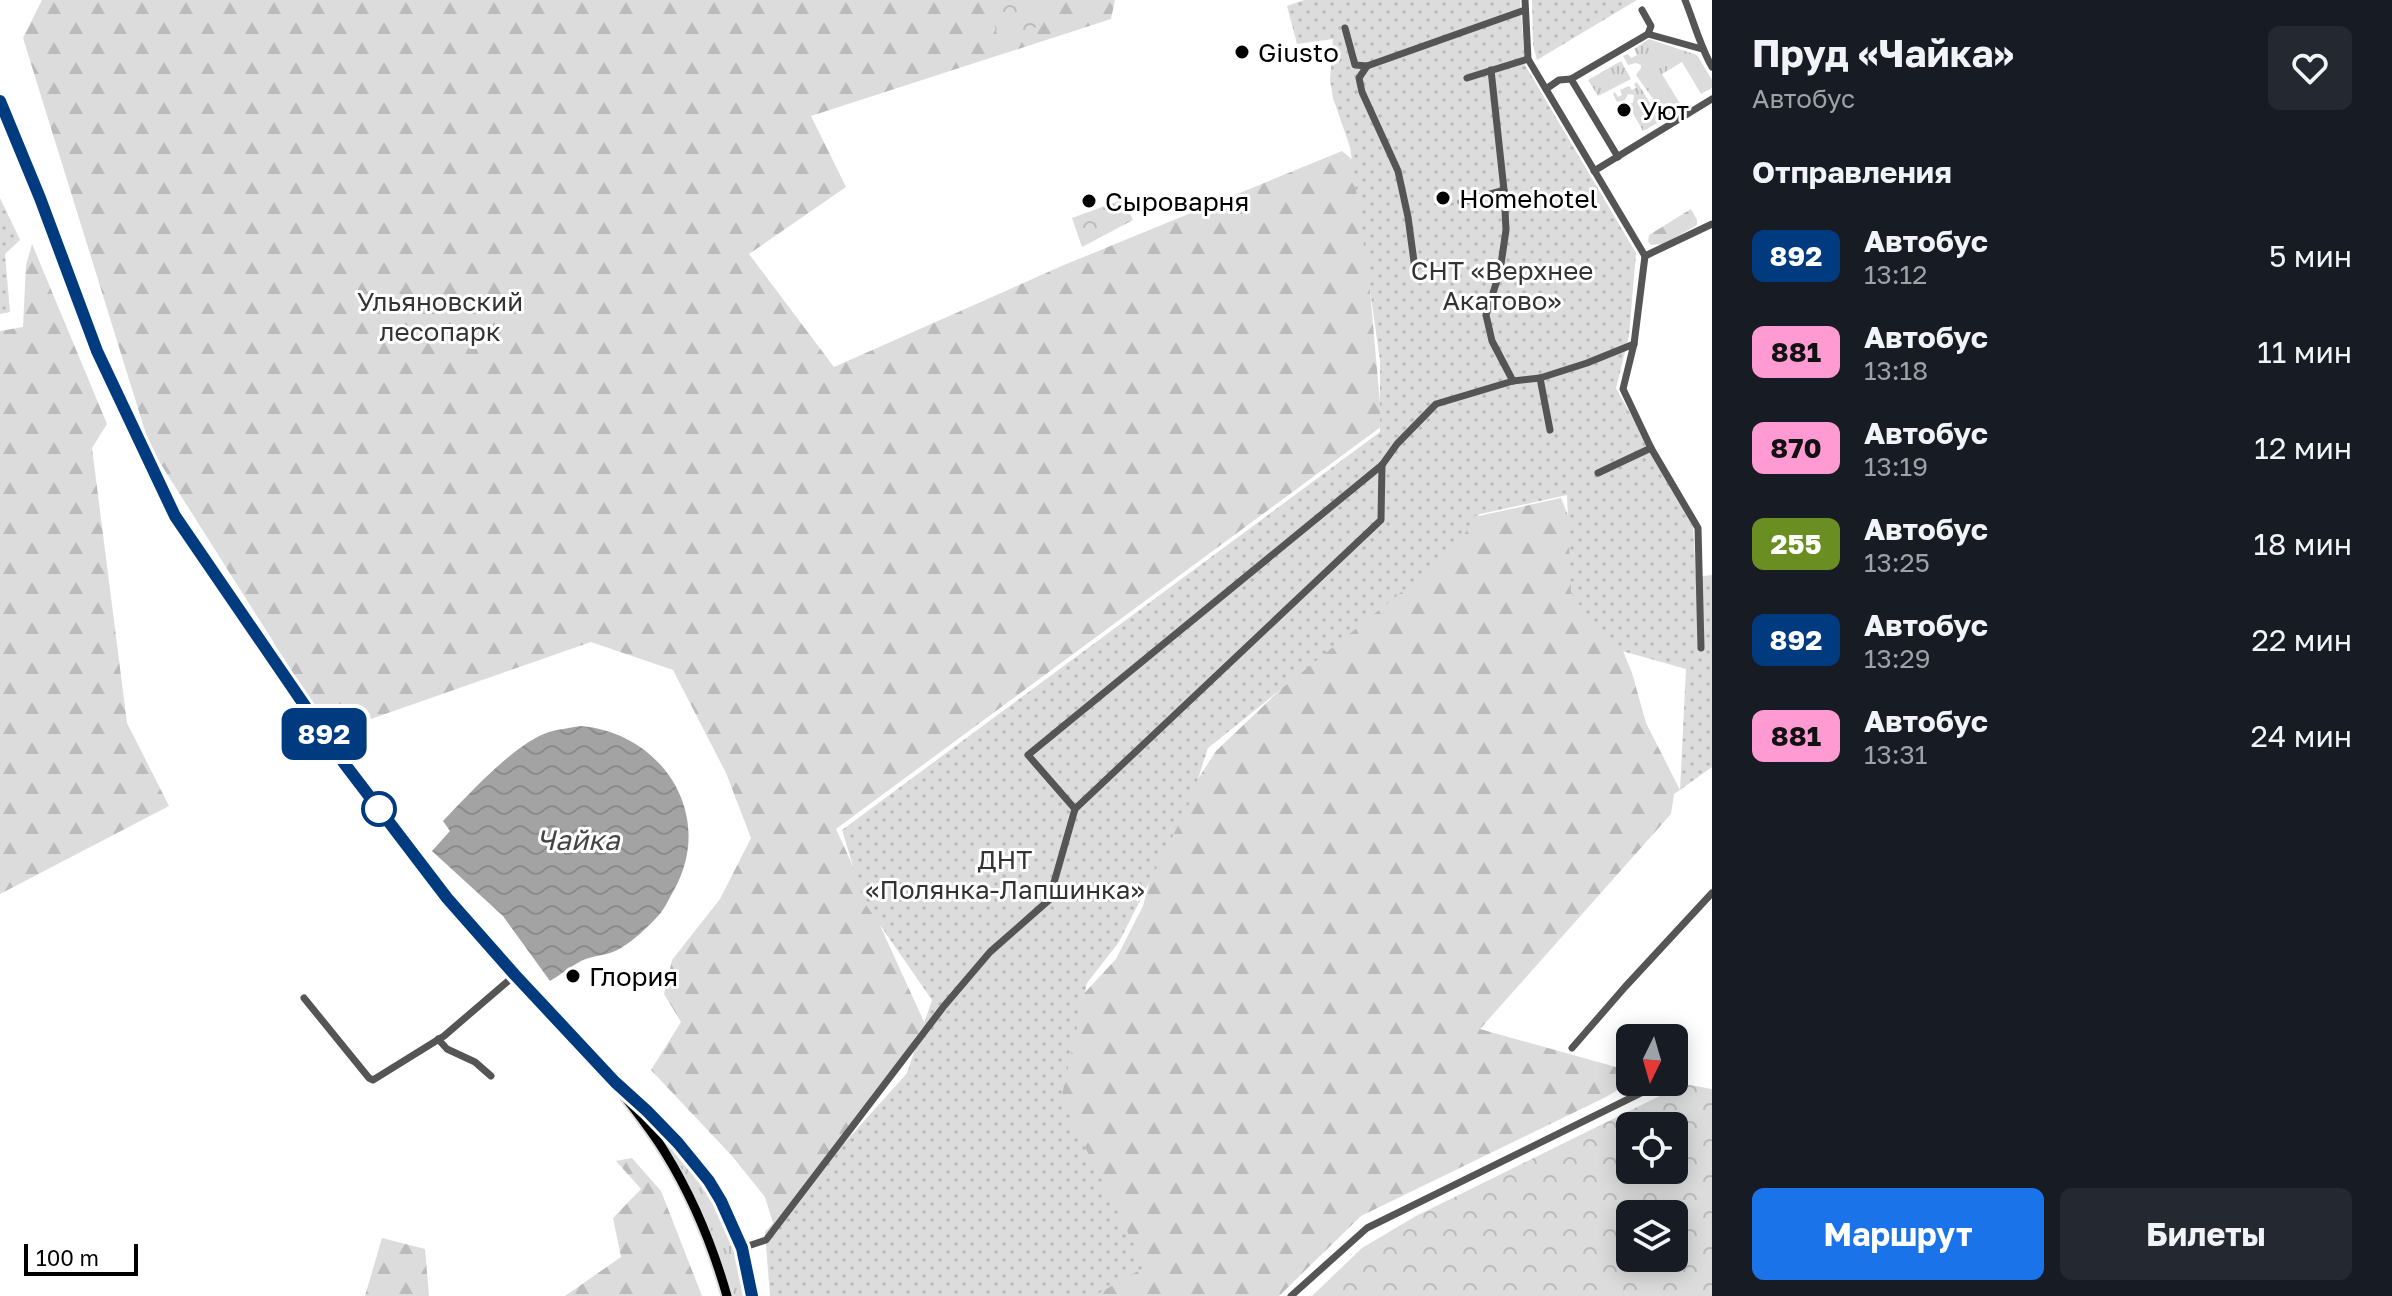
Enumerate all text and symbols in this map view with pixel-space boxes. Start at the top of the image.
button: heart [2268,26,2352,110]
text: Пруд «Чайка» [1752,30,2014,75]
place label: Giusto [1258,37,1339,68]
marker: Giusto [1233,43,1251,61]
text: Автобус [1752,83,1855,114]
place label: Уют [1640,95,1689,126]
marker: Уют [1615,101,1633,119]
text: Отправления [1752,154,1952,190]
place label: Homehotel [1459,183,1598,214]
place label: Сыроварня [1105,186,1249,217]
marker: Homehotel [1434,189,1452,207]
marker: Сыроварня [1080,192,1098,210]
text: Автобус [1864,223,1988,259]
text: 5 мин [2269,238,2352,274]
text: 892 [1770,239,1822,272]
park label: СНТ «Верхнее Акатово» [1411,255,1593,316]
text: 13:12 [1864,259,1927,290]
park label: Ульяновский лесопарк [357,286,523,347]
text: Автобус [1864,319,1988,355]
text: 11 мин [2257,334,2352,370]
text: 881 [1771,335,1821,368]
text: 13:18 [1864,355,1928,386]
text: Автобус [1864,415,1988,451]
text: 12 мин [2254,430,2352,466]
text: 870 [1770,431,1822,464]
text: 13:19 [1864,451,1928,482]
text: Автобус [1864,511,1988,547]
text: 18 мин [2253,526,2352,562]
text: 255 [1770,527,1822,560]
text: 13:25 [1864,547,1930,578]
text: Автобус [1864,607,1988,643]
text: 22 мин [2252,622,2352,658]
text: 892 [1770,623,1822,656]
text: 13:29 [1864,643,1930,674]
text: Автобус [1864,703,1988,739]
line badge: 892 [278,708,370,760]
text: 892 [298,717,350,750]
text: 24 мин [2251,718,2352,754]
text: 881 [1771,719,1821,752]
text: 13:31 [1864,739,1927,770]
unlabelled marker [362,792,396,826]
water label: Чайка [536,823,621,856]
park label: ДНТ «Полянка-Лапшинка» [865,844,1145,905]
place label: Глория [589,961,678,992]
marker: Глория [564,967,582,985]
north arrow [1616,1024,1688,1096]
map controls [1616,1024,1688,1272]
button: locate [1616,1112,1688,1184]
button: Маршрут [1752,1188,2044,1280]
button: Билеты [2060,1188,2352,1280]
button: layers [1616,1200,1688,1272]
scale bar [24,1240,138,1276]
text: 100 m [36,1244,99,1271]

